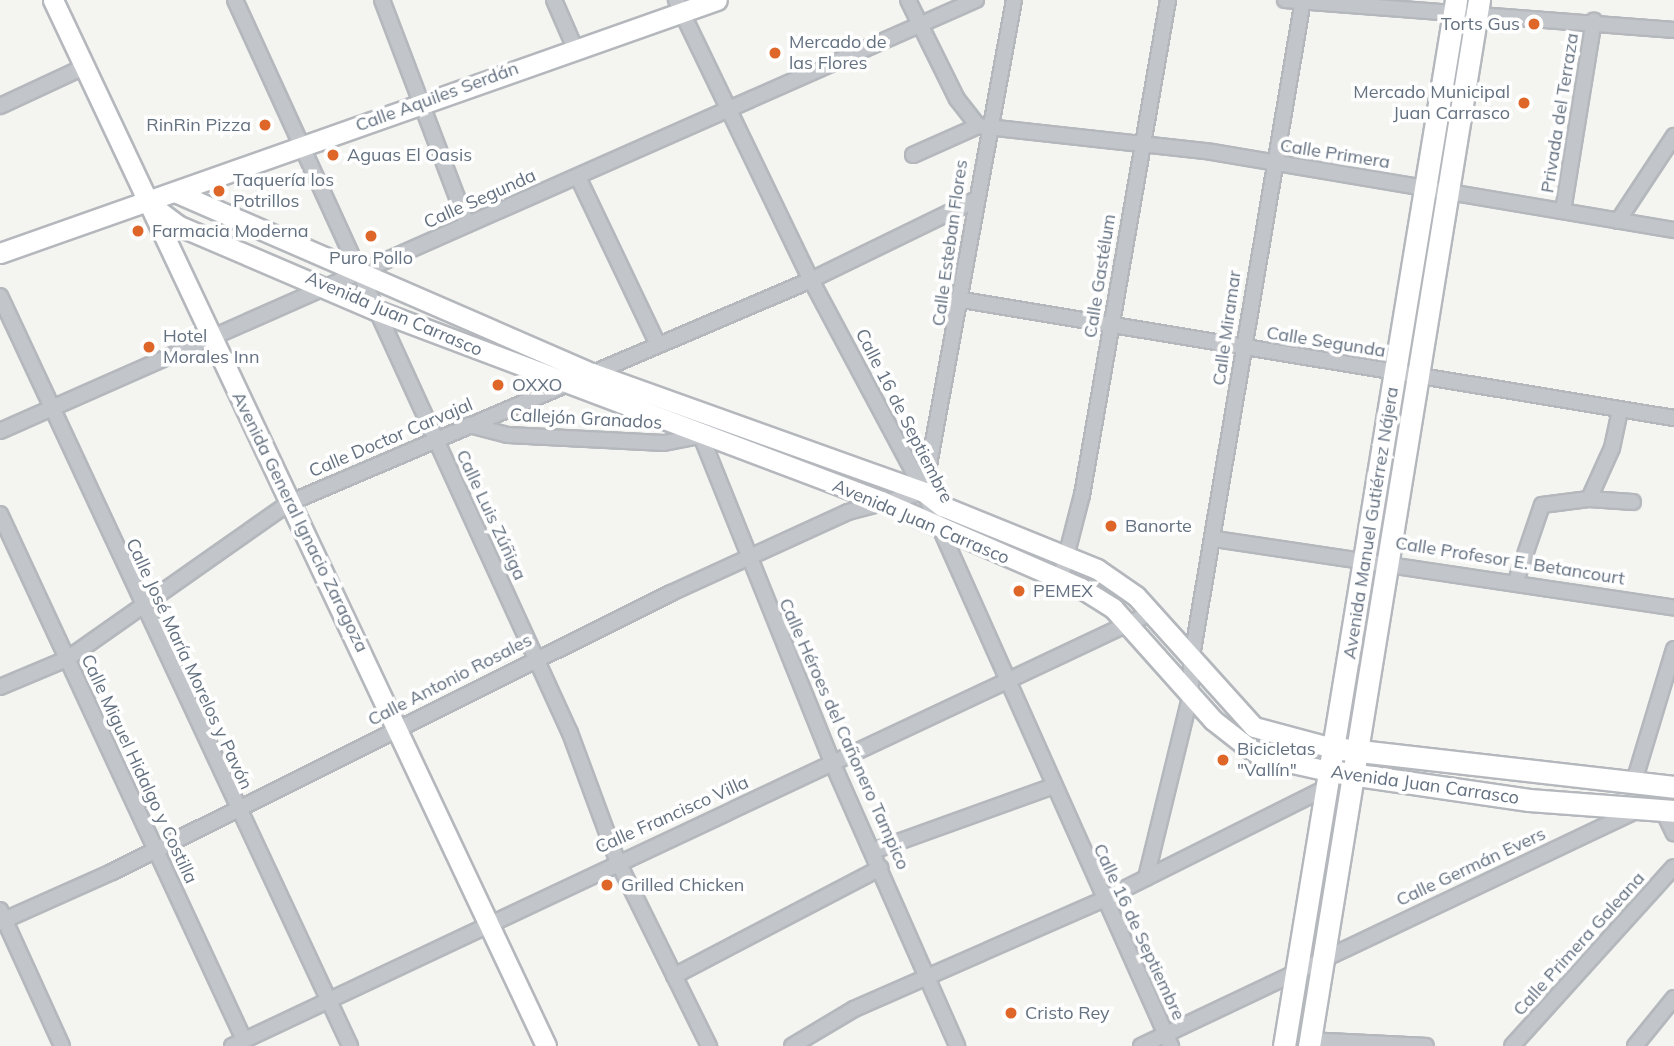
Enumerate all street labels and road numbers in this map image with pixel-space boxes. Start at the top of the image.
street label: Privada del Terraza [1537,32,1583,194]
street label: Calle Aquiles Serdán [353,57,521,137]
street label: Calle Primera [1278,135,1392,173]
street label: Calle Esteban Flores [928,158,972,328]
street label: Calle Segunda [421,165,539,233]
street label: Calle Gastélum [1080,213,1120,339]
street label: Avenida Juan Carrasco [302,267,486,361]
street label: Calle Miramar [1208,269,1246,387]
street label: Calle Segunda [1265,322,1387,362]
street label: Calle 16 de Septiembre [851,325,957,507]
street label: Avenida Manuel Gutiérrez Nájera [1339,385,1403,661]
street label: Avenida General Ignacio Zaragoza [227,388,373,656]
street label: Calle Doctor Carvajal [306,394,476,482]
street label: Callejón Granados [509,404,663,434]
street label: Calle Luis Zúñiga [451,446,531,584]
street label: Avenida Juan Carrasco [829,475,1013,569]
street label: Calle Profesor E. Betancourt [1394,532,1626,590]
street label: Calle José María Morelos y Pavón [121,535,257,793]
street label: Calle Héroes del Cañonero Tampico [774,595,914,873]
street label: Calle Antonio Rosales [364,629,536,731]
street label: Calle Miguel Hidalgo y Costilla [76,651,202,887]
street label: Avenida Juan Carrasco [1329,761,1521,809]
street label: Calle Francisco Villa [592,771,752,859]
street label: Calle Germán Evers [1393,823,1549,911]
street label: Calle 16 de Septiembre [1089,840,1189,1024]
street label: Calle Primera Galeana [1509,868,1649,1020]

